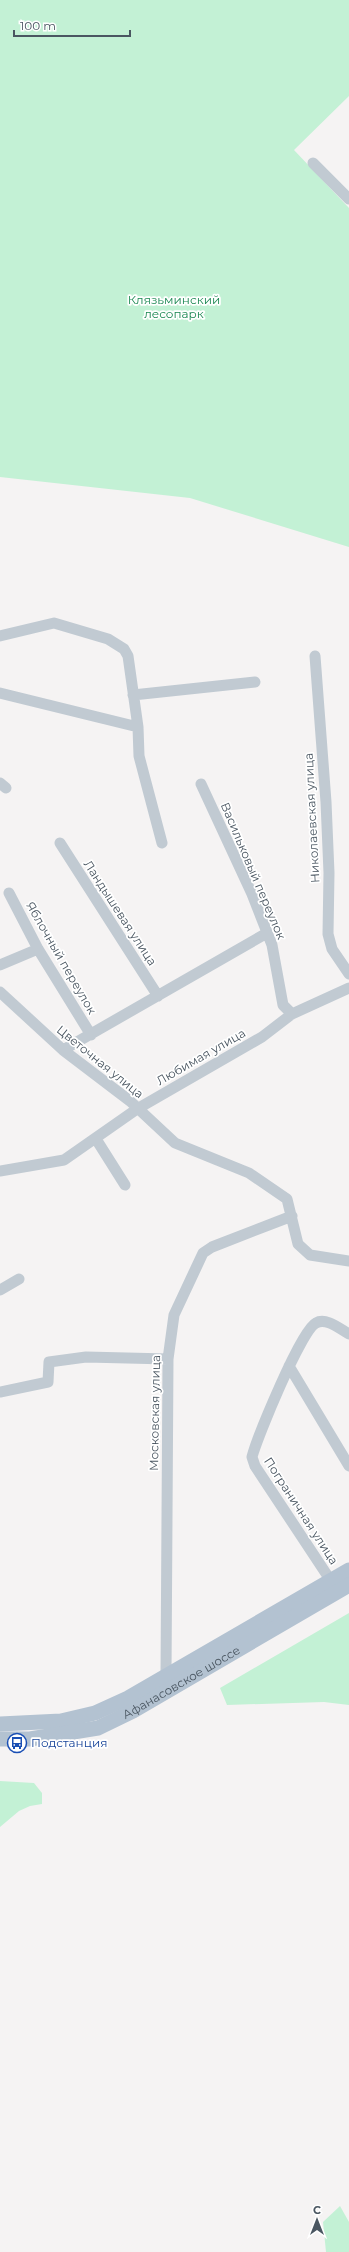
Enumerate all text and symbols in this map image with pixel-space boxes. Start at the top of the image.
scale bar [14,12,130,38]
text: 100 m [20,18,56,33]
park label: Клязьминский лесопарк [128,292,220,321]
street label: Николаевская улица [301,753,322,883]
street label: Васильковый переулок [218,800,289,942]
street label: Ландышевая улица [81,857,160,968]
street label: Яблочный переулок [23,899,100,1017]
street label: Цветочная улица [54,1022,147,1101]
street label: Любимая улица [154,1025,248,1088]
street label: Московская улица [146,1355,163,1471]
street label: Пограничная улица [261,1454,342,1567]
street label: Афанасовское шоссе [120,1642,243,1722]
bus stop icon: Подстанция [6,1732,28,1754]
place label: Подстанция [31,1735,107,1750]
north arrow [297,2200,337,2240]
text: С [313,2203,321,2217]

